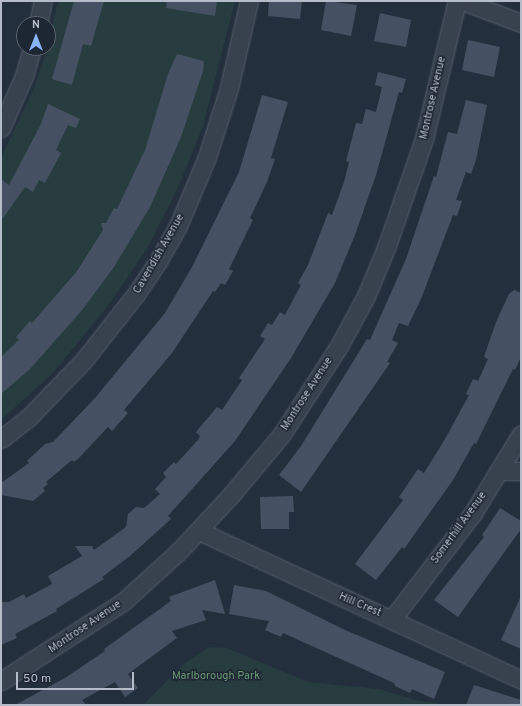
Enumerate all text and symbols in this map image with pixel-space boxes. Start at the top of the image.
north arrow [16,16,56,56]
text: N [32,18,40,32]
street label: Montrose Avenue [417,55,449,141]
street label: Cavendish Avenue [131,211,187,297]
street label: Montrose Avenue [278,355,336,433]
street label: Somerhill Avenue [428,489,490,567]
street label: Hill Crest [337,590,383,620]
street label: Montrose Avenue [46,598,124,656]
scale bar [18,664,136,690]
park label: Marlborough Park [172,669,260,683]
text: 50 m [23,671,51,687]

